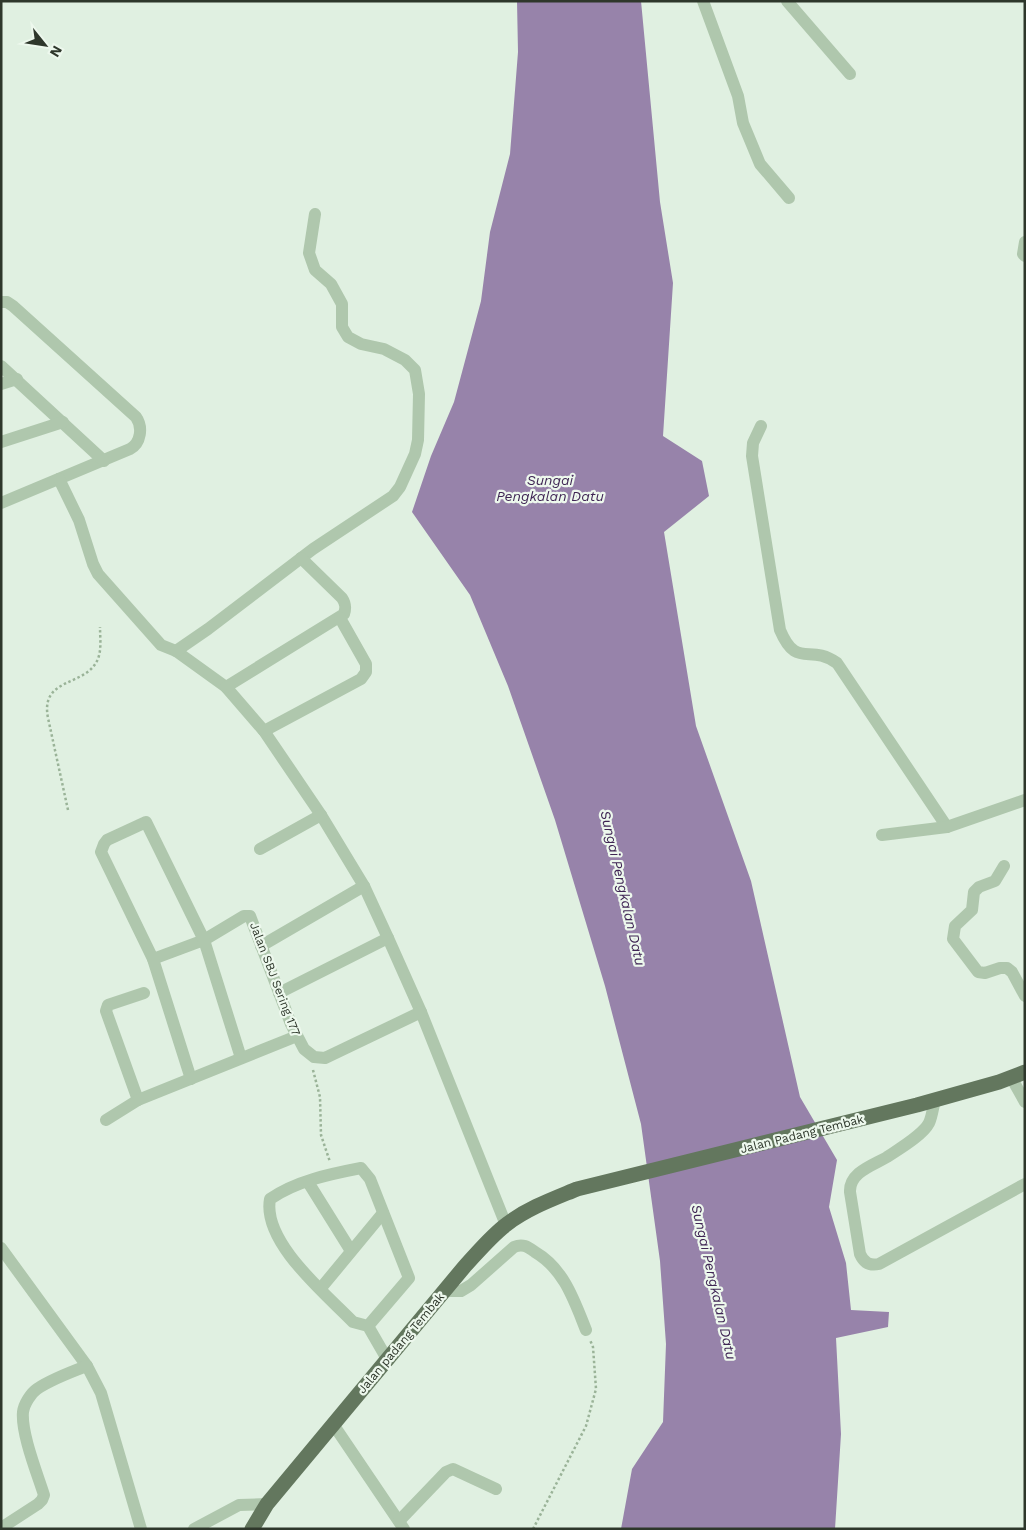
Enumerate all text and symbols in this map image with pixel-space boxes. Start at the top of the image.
north arrow [20,20,70,70]
text: N [47,43,66,60]
water label: Sungai Pengkalan Datu [496,472,604,504]
water label: Sungai Pengkalan Datu [597,809,649,967]
street label: Jalan SBJ Sering 177 [247,920,303,1038]
street label: Jalan Padang Tembak [739,1112,865,1156]
water label: Sungai Pengkalan Datu [688,1203,740,1361]
street label: Jalan padang Tembak [355,1290,447,1396]

